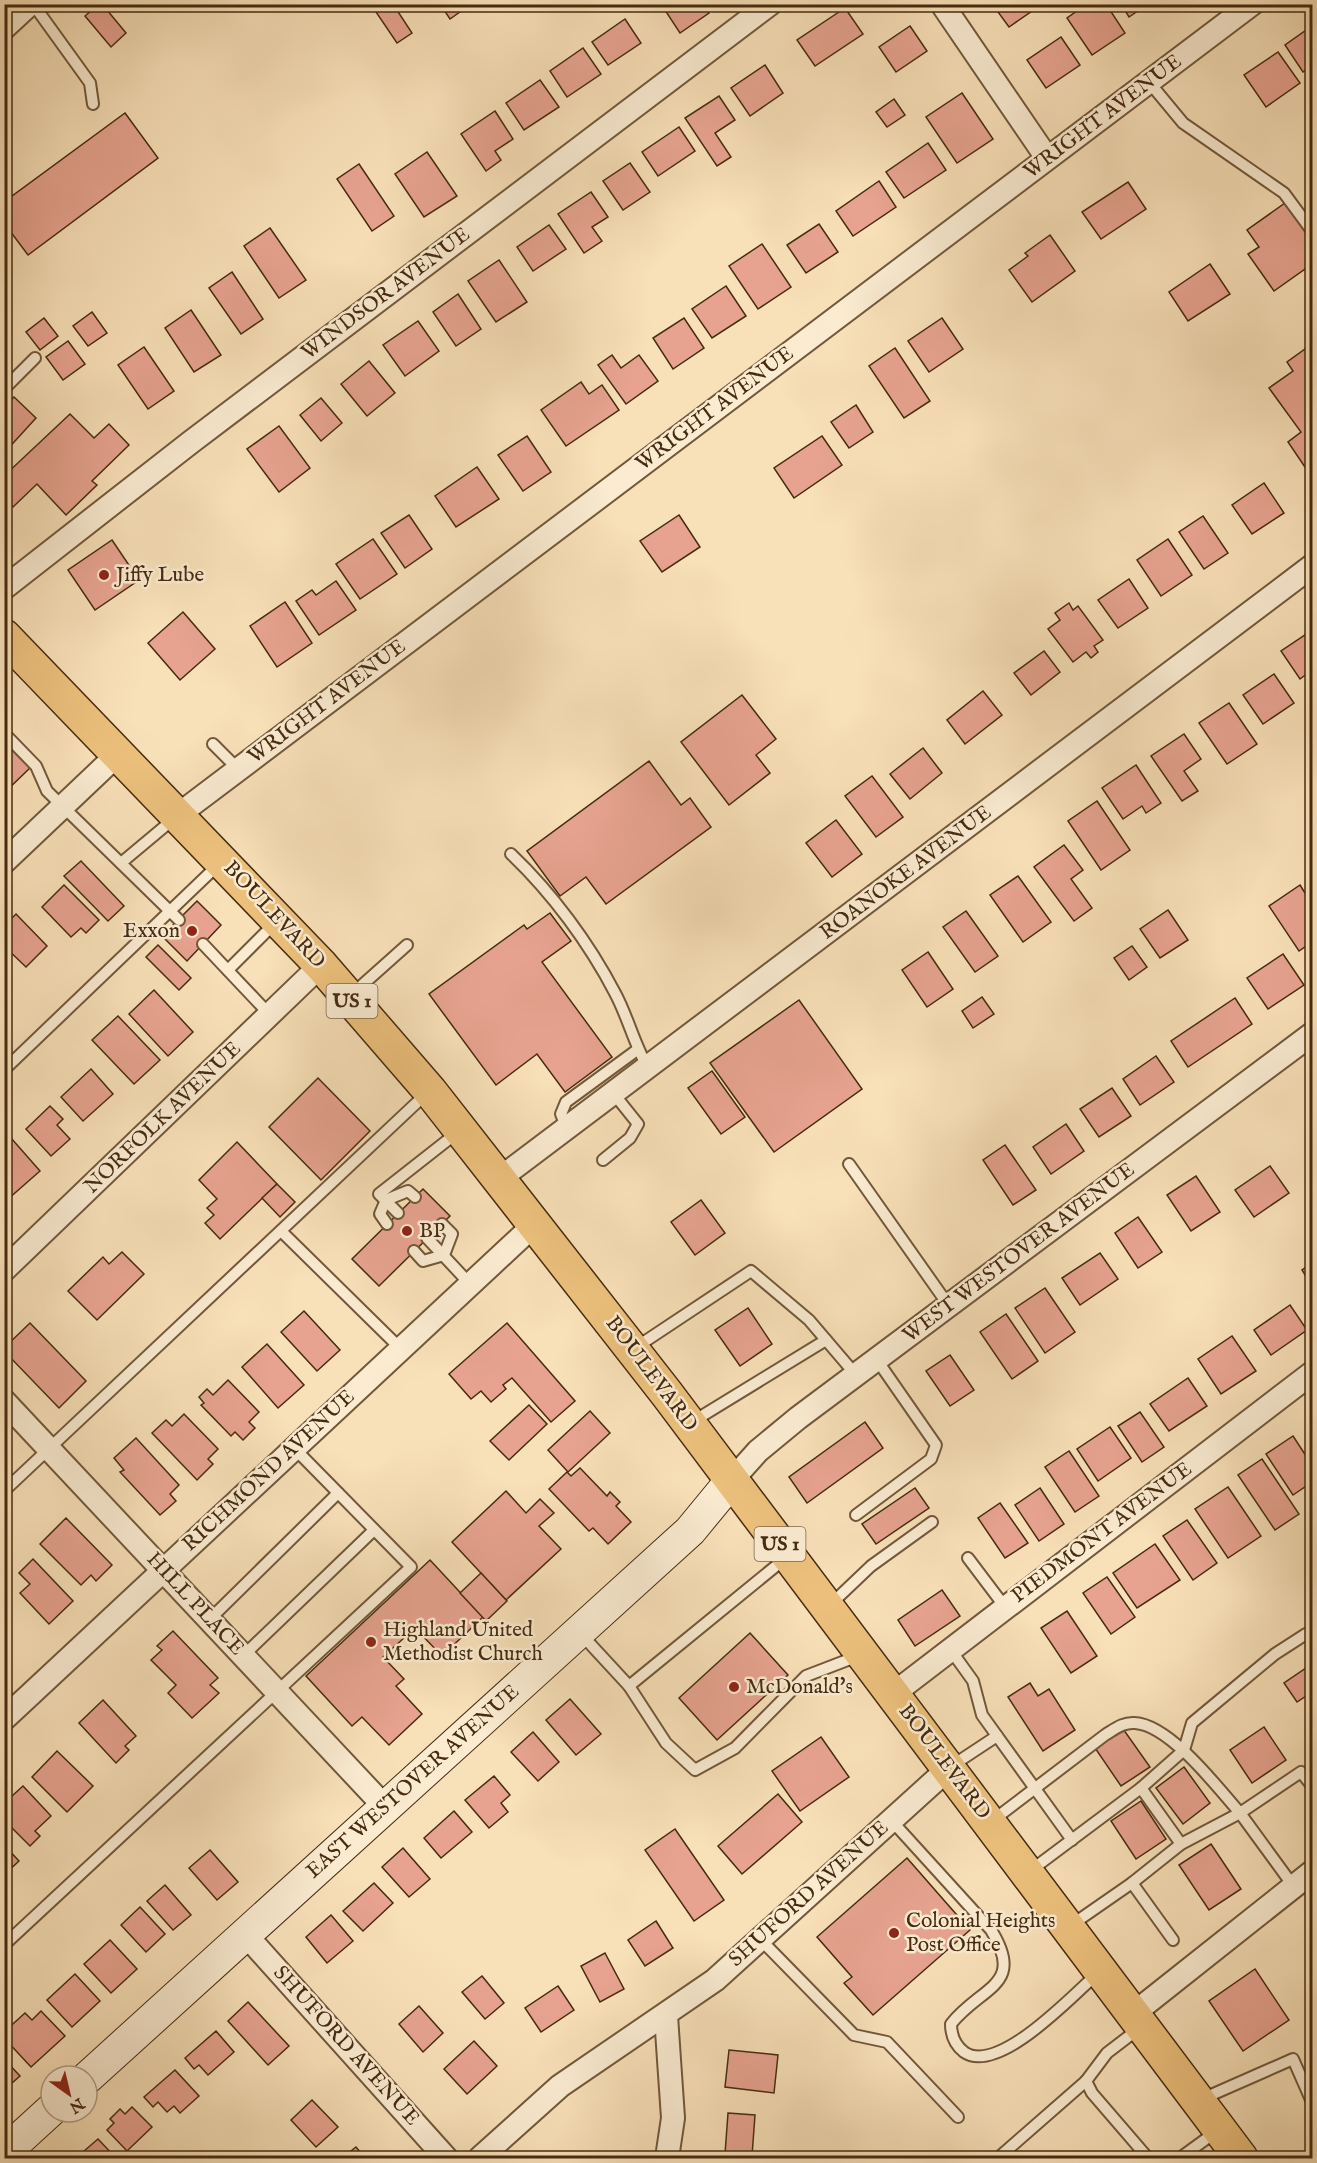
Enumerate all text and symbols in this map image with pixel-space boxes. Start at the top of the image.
street label: WRIGHT AVENUE [1019,49,1187,185]
street label: WINDSOR AVENUE [296,222,476,366]
street label: WRIGHT AVENUE [631,341,799,477]
place label: Jiffy Lube [114,562,204,589]
marker: Jiffy Lube [97,568,111,582]
street label: WRIGHT AVENUE [243,634,411,770]
street label: ROANOKE AVENUE [815,800,997,946]
street label: BOULEVARD [217,855,331,975]
place label: Exxon [123,918,180,945]
marker: Exxon [185,924,199,938]
road number: US 1 [326,984,378,1018]
street label: NORFOLK AVENUE [79,1036,247,1200]
street label: WEST WESTOVER AVENUE [898,1157,1140,1349]
place label: BP [419,1218,445,1245]
marker: BP [400,1224,414,1238]
street label: BOULEVARD [599,1311,703,1437]
street label: RICHMOND AVENUE [177,1384,361,1558]
street label: PIEDMONT AVENUE [1006,1456,1198,1610]
road number: US 1 [754,1527,806,1561]
street label: HILL PLACE [140,1546,250,1662]
place label: Highland United Methodist Church [383,1617,543,1668]
marker: Highland United Methodist Church [364,1635,378,1649]
place label: McDonald's [746,1674,853,1701]
street label: EAST WESTOVER AVENUE [301,1679,525,1885]
marker: McDonald's [727,1680,741,1694]
street label: BOULEVARD [892,1699,996,1825]
street label: SHUFORD AVENUE [723,1815,895,1973]
place label: Colonial Heights Post Office [906,1908,1055,1959]
marker: Colonial Heights Post Office [887,1926,901,1940]
street label: SHUFORD AVENUE [267,1960,425,2132]
north arrow [39,2064,99,2124]
text: N [65,2092,88,2117]

